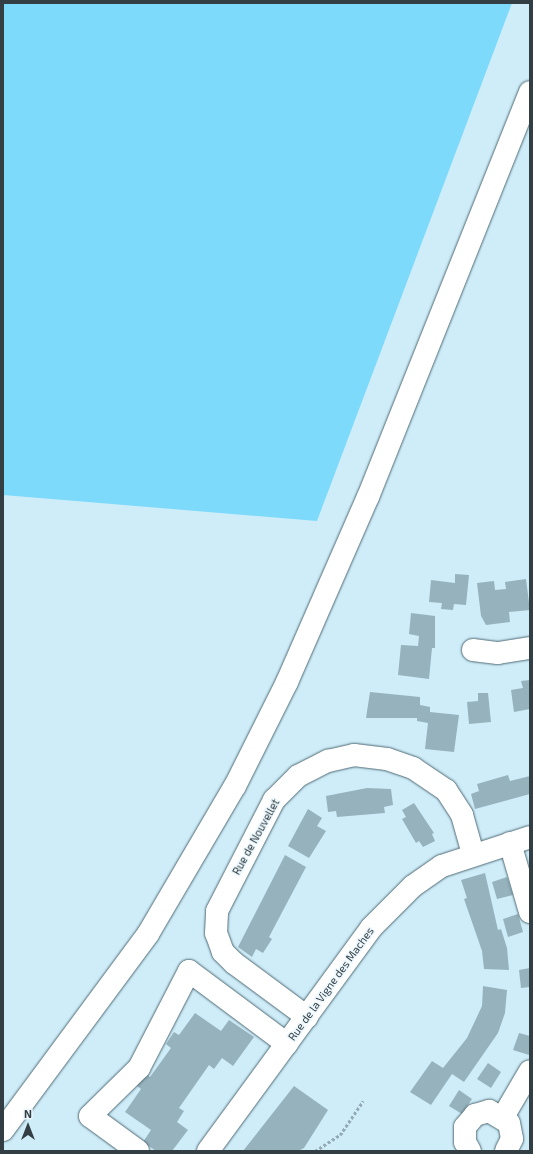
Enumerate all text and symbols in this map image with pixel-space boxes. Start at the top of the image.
street label: Rue de Nouvellet [230,797,282,877]
street label: Rue de la Vigne des Maches [285,925,377,1043]
north arrow [8,1106,48,1146]
text: N [24,1107,32,1120]

